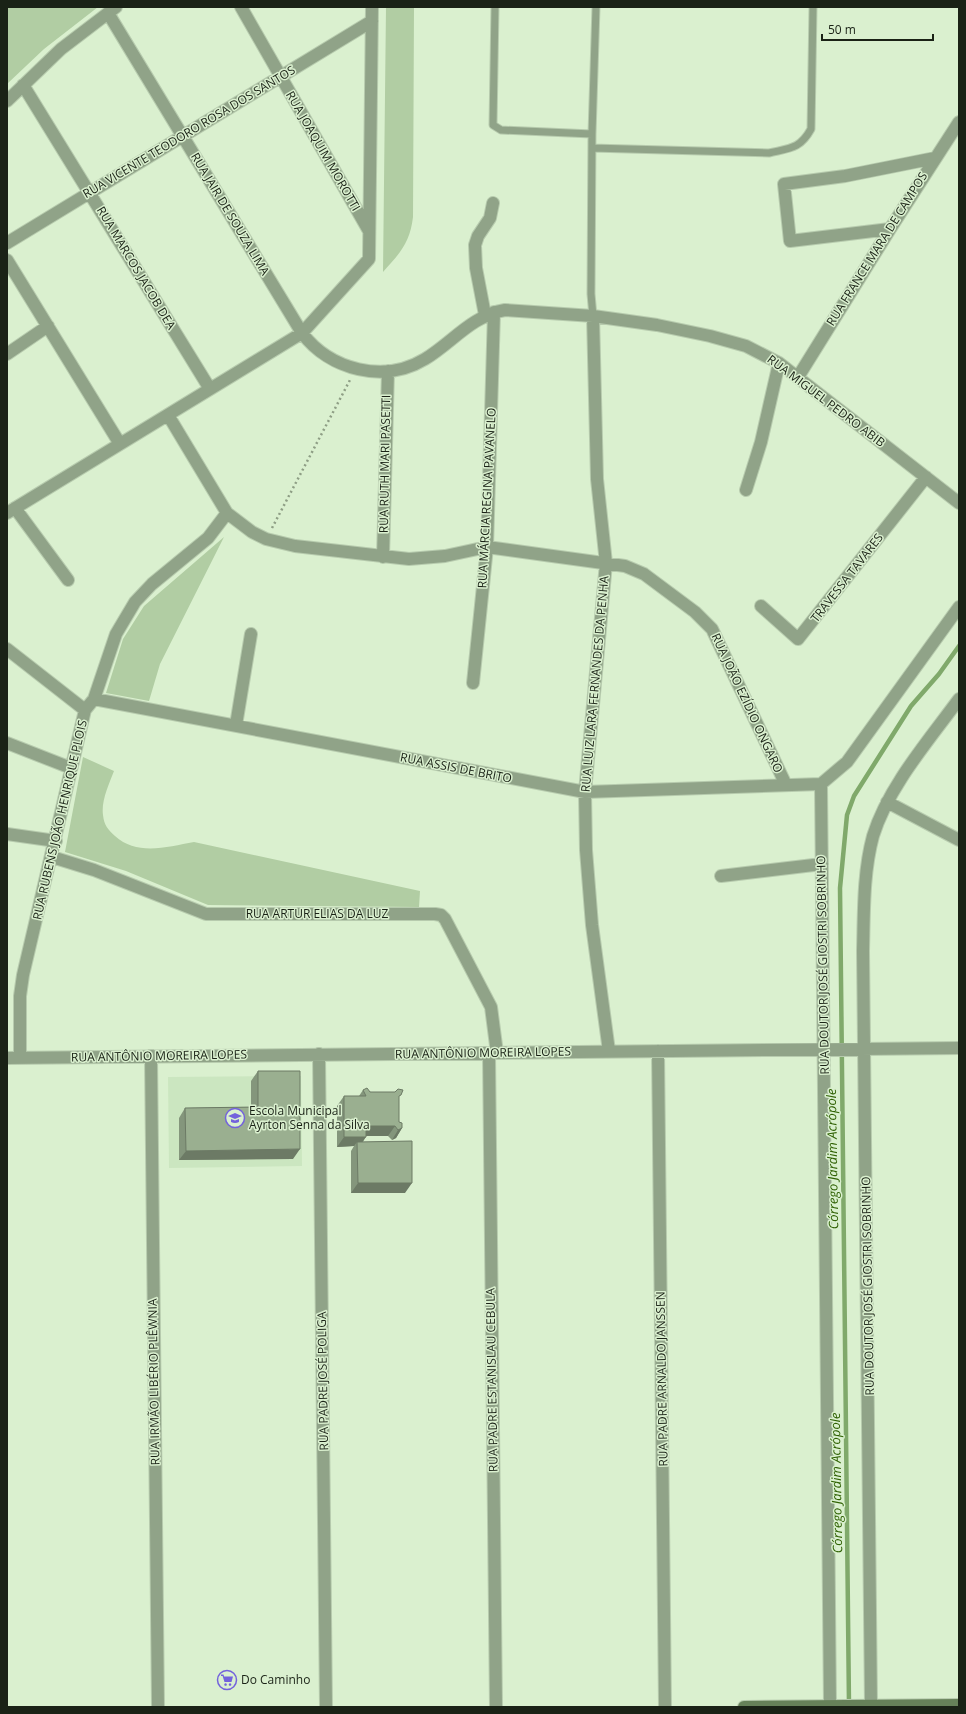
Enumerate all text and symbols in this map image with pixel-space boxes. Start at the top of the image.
scale bar [822,16,933,42]
text: 50 m [828,21,856,38]
street label: RUA VICENTE TEODORO ROSA DOS SANTOS [79,61,298,202]
street label: RUA JOAQUIM MOROTTI [282,88,365,214]
street label: RUA JAIR DE SOUZA LIMA [187,149,274,279]
street label: RUA FRANCE MARA DE CAMPOS [822,169,931,329]
street label: RUA MARCOS JACOB DEA [93,203,180,333]
street label: RUA MIGUEL PEDRO ABIB [764,351,889,451]
street label: RUA RUTH MARI PASETTI [375,395,394,533]
street label: RUA MÁRCIA REGINA PAVANELO [473,407,500,589]
street label: TRAVESSA TAVARES [806,530,887,626]
street label: RUA LUIZ LARA FERNANDES DA PENHA [577,575,612,793]
street label: RUA JOÃO EZÍDIO ONGARO [708,630,787,775]
street label: RUA RUBENS JOÃO HENRIQUE PLOIS [28,718,91,922]
street label: RUA ASSIS DE BRITO [399,748,513,787]
street label: RUA DOUTOR JOSÉ GIOSTRI SOBRINHO [812,855,833,1075]
street label: RUA ARTUR ELIAS DA LUZ [246,905,388,922]
street label: RUA ANTÔNIO MOREIRA LOPES [395,1042,571,1063]
street label: RUA ANTÔNIO MOREIRA LOPES [71,1045,247,1066]
water label: Córrego Jardim Acrópole [822,1088,842,1230]
place label: Escola Municipal Ayrton Senna da Silva [249,1102,370,1133]
school or university icon: Escola Municipal Ayrton Senna da Silva [224,1107,246,1129]
street label: RUA DOUTOR JOSÉ GIOSTRI SOBRINHO [857,1176,878,1396]
street label: RUA PADRE ESTANISLAU CEBULA [481,1287,502,1472]
street label: RUA PADRE ARNALDO JANSSEN [651,1291,672,1467]
street label: RUA IRMÃO LIBÉRIO PLÊWNIA [144,1298,163,1466]
street label: RUA PADRE JOSÉ POLIGA [313,1311,332,1451]
water label: Córrego Jardim Acrópole [826,1412,846,1554]
supermarket icon: Do Caminho [216,1669,238,1691]
place label: Do Caminho [241,1671,310,1688]

